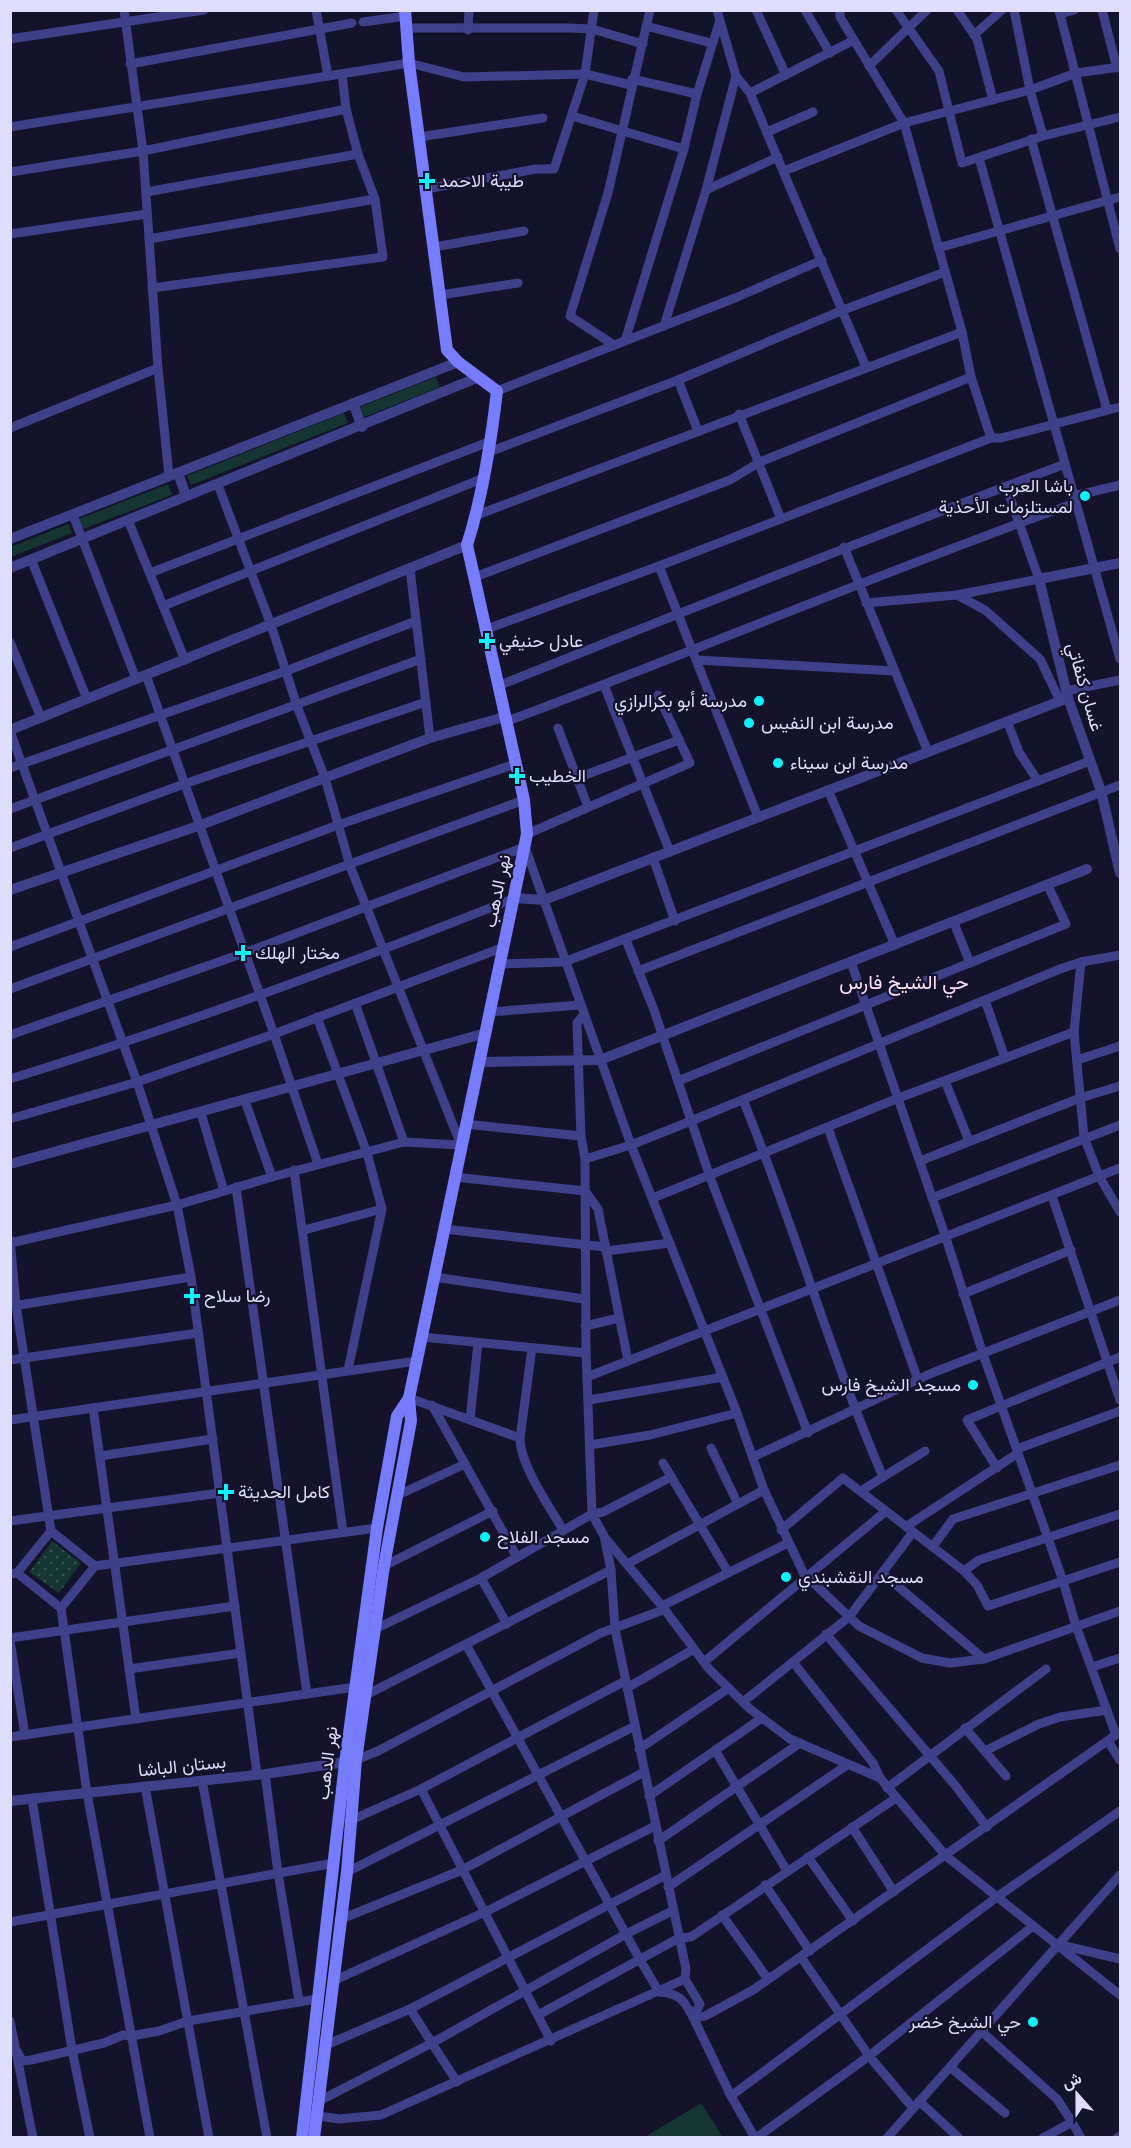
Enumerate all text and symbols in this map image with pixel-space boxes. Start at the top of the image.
place label: طيبة الاحمد [439,170,524,192]
marker: طيبة الاحمد [420,174,434,188]
place label: باشا العرب لمستلزمات الأحذية [938,475,1073,518]
marker: باشا العرب لمستلزمات الأحذية [1078,489,1092,503]
place label: عادل حنيفي [499,630,583,656]
marker: عادل حنيفي [480,634,494,648]
street label: غسان كنفاتي [1058,640,1108,735]
place label: مدرسة أبو بكرالرازي [614,690,747,716]
marker: مدرسة أبو بكرالرازي [752,694,766,708]
place label: مدرسة ابن النفيس [761,712,894,734]
marker: مدرسة ابن النفيس [742,716,756,730]
place label: مدرسة ابن سيناء [790,752,908,774]
marker: مدرسة ابن سيناء [771,756,785,770]
place label: الخطيب [529,765,586,787]
marker: الخطيب [510,769,524,783]
street label: نهر الدهب [479,853,515,929]
place label: مختار الهلك [255,942,340,964]
marker: مختار الهلك [236,946,250,960]
district label: حي الشيخ فارس [839,970,969,999]
place label: رضا سلاح [204,1285,270,1308]
marker: رضا سلاح [185,1289,199,1303]
place label: مسجد الشيخ فارس [822,1374,961,1397]
marker: مسجد الشيخ فارس [966,1378,980,1392]
place label: كامل الحديثة [238,1481,330,1503]
marker: كامل الحديثة [219,1485,233,1499]
place label: مسجد الفلاح [497,1526,590,1549]
marker: مسجد الفلاح [478,1530,492,1544]
place label: مسجد النقشبندي [798,1566,924,1592]
marker: مسجد النقشبندي [779,1570,793,1584]
street label: نهر الدهب [312,1725,342,1801]
street label: بستان الباشا [137,1750,227,1782]
place label: حي الشيخ خضر [908,2011,1021,2037]
marker: حي الشيخ خضر [1026,2015,1040,2029]
north arrow [1047,2064,1107,2124]
text: ش [1059,2068,1084,2093]

